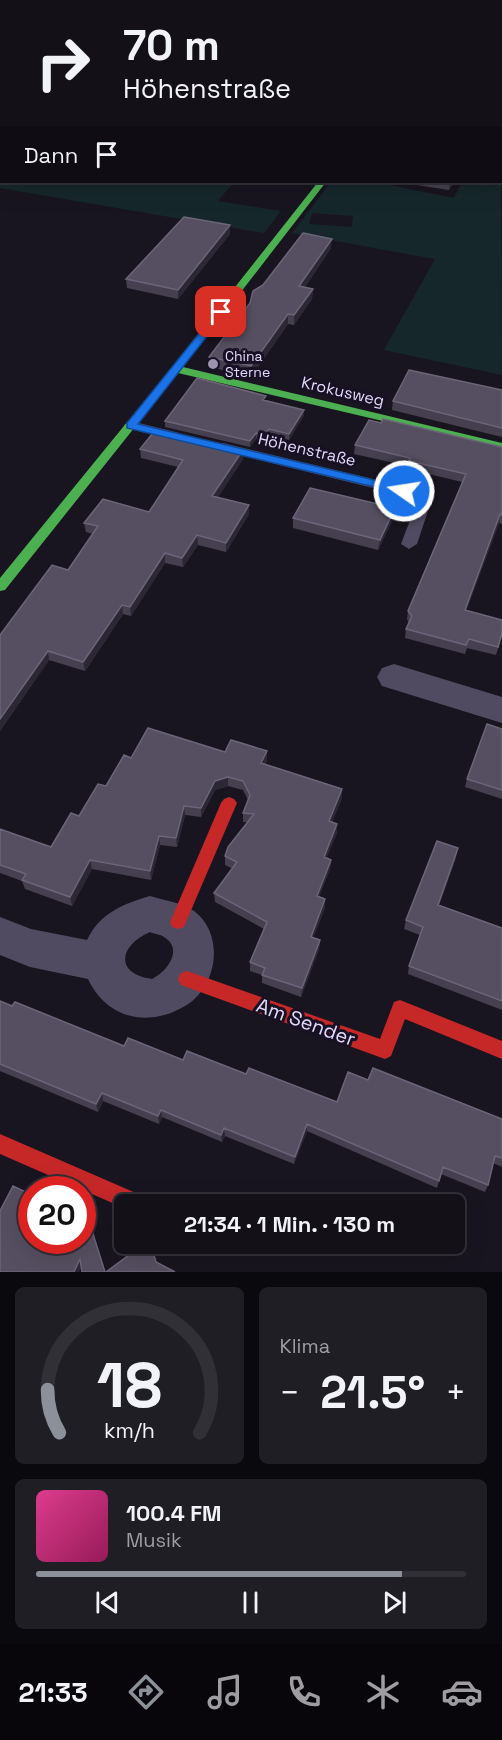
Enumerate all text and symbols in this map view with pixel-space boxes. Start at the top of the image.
text: 70 m [123,19,220,72]
icon: right [24,24,102,102]
text: Höhenstraße [123,71,291,106]
icon: arrive [90,138,123,171]
text: Dann [24,141,78,169]
pin [195,286,246,337]
icon: arrive [204,295,237,328]
place label: China Sterne [225,347,270,381]
marker: China Sterne [206,357,220,371]
street label: Krokusweg [299,372,386,411]
street label: Höhenstraße [256,428,358,471]
position arrow [372,459,436,523]
street label: Am Sender [253,992,359,1052]
speed limit sign: 20 [18,1176,96,1254]
text: 21:34 · 1 Min. · 130 m [184,1210,395,1238]
text: Klima [280,1333,330,1359]
text: 18 [96,1346,162,1425]
text: 21.5° [320,1364,425,1421]
text: − [280,1372,300,1414]
text: + [446,1372,466,1414]
text: km/h [104,1417,155,1444]
text: 100.4 FM [126,1499,221,1527]
text: Musik [126,1527,182,1553]
icon: previous [91,1586,124,1619]
icon: pause [234,1586,267,1619]
icon: next [378,1586,411,1619]
icon: directions [125,1671,167,1713]
icon: music [204,1671,246,1713]
icon: phone [283,1671,325,1713]
icon: climate [362,1671,404,1713]
icon: car [441,1671,483,1713]
text: 21:33 [19,1675,88,1710]

